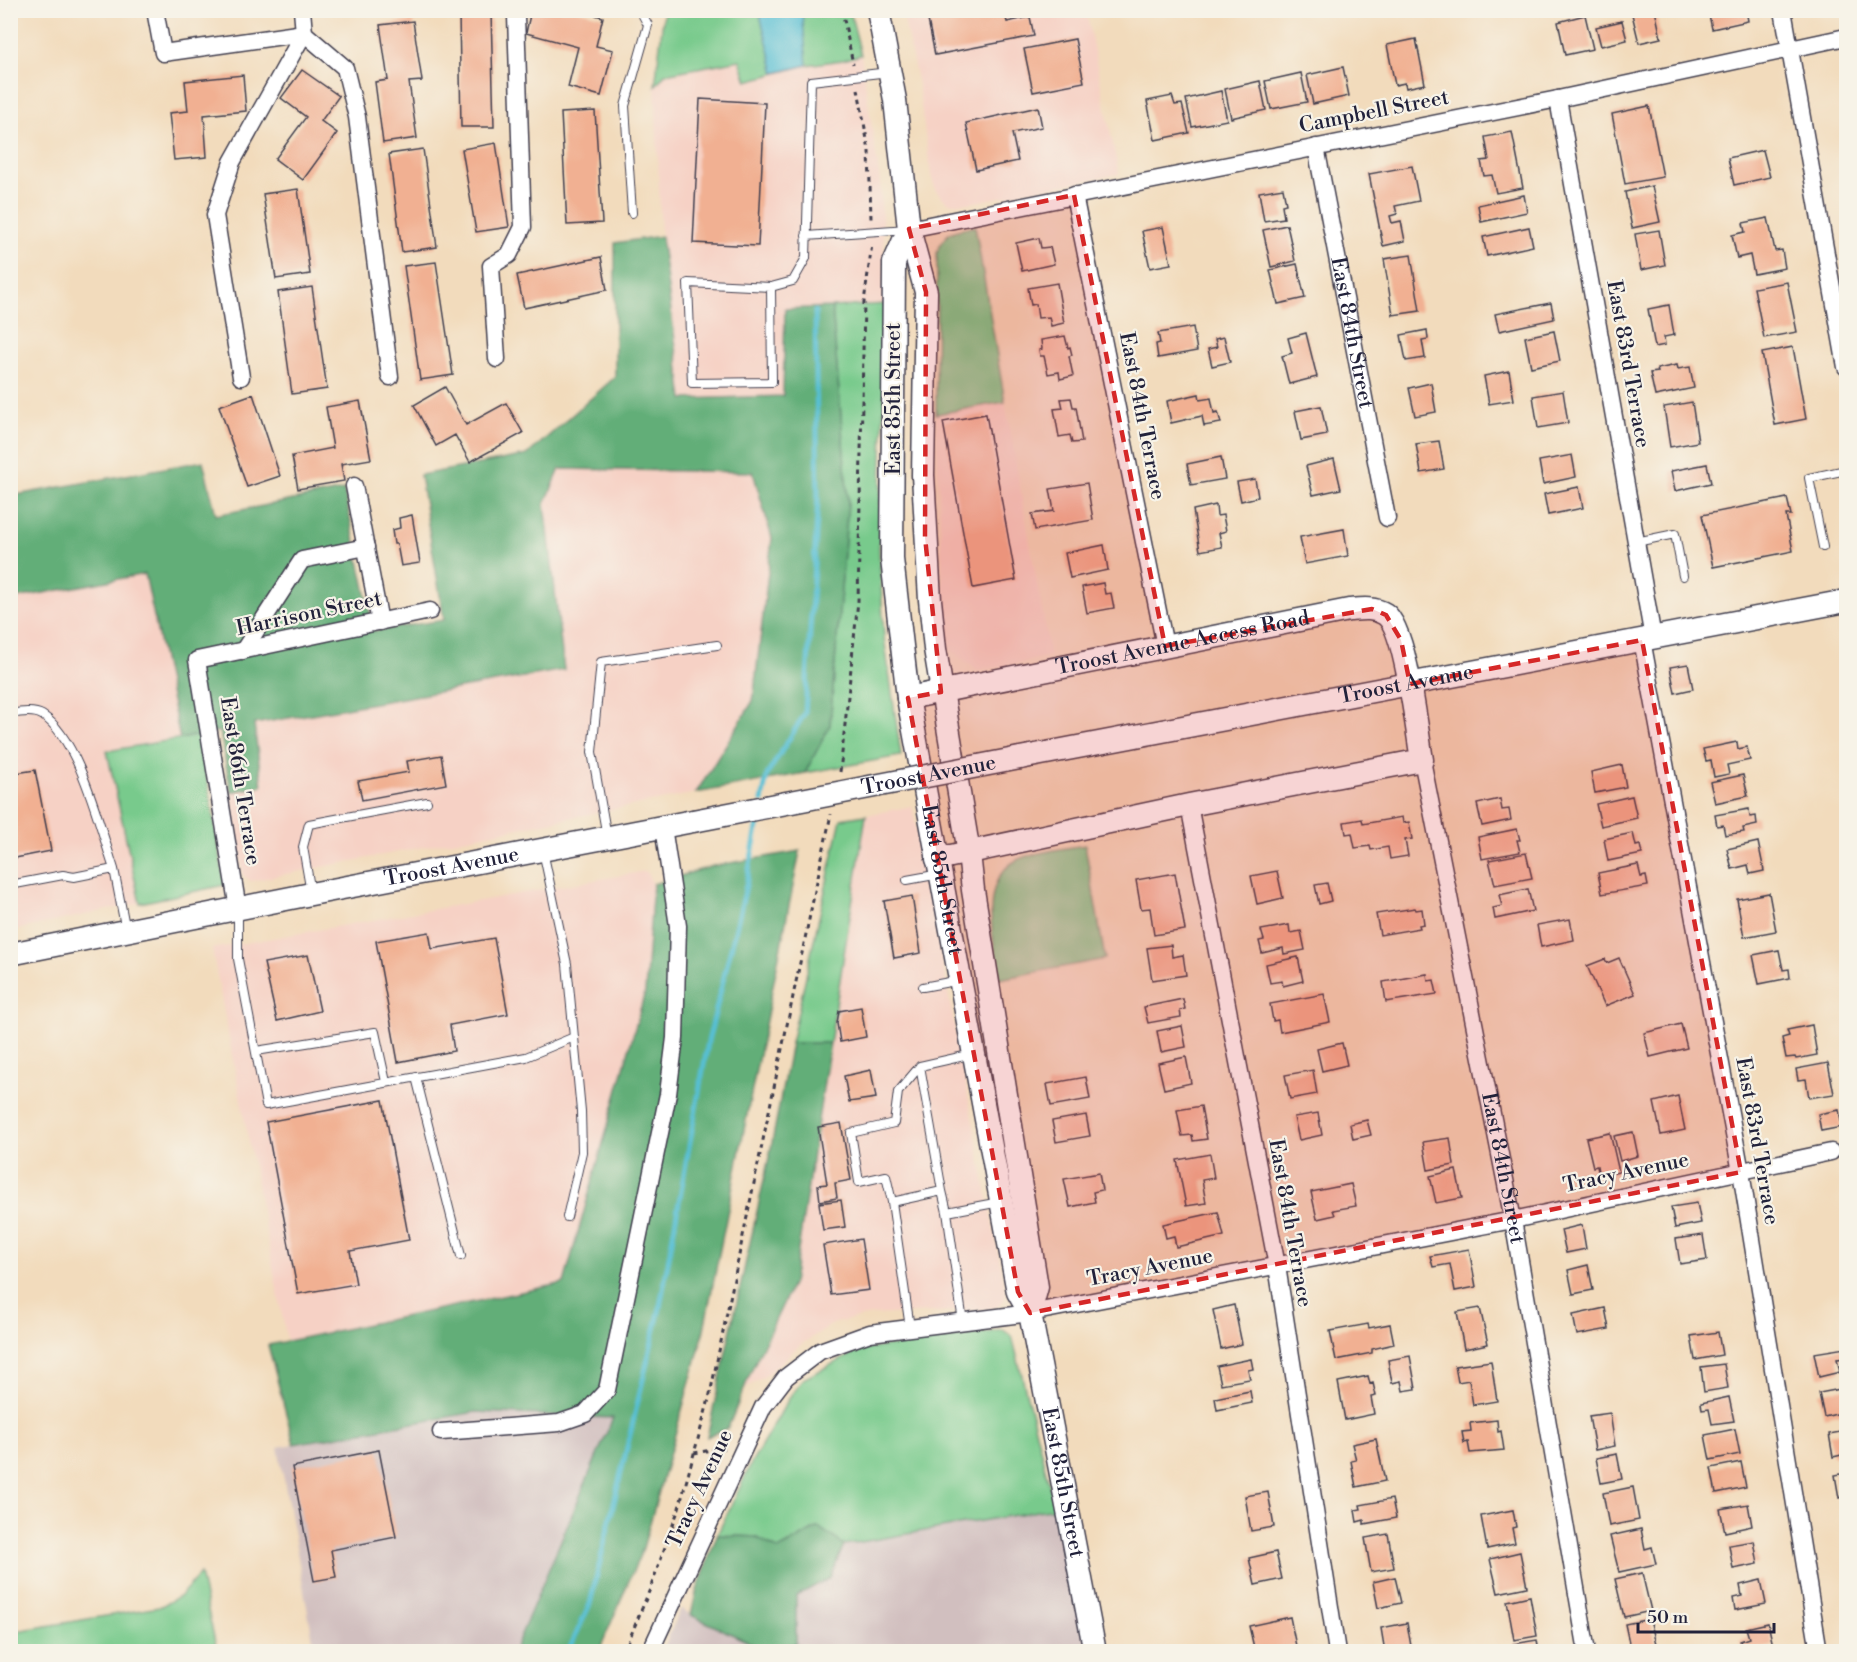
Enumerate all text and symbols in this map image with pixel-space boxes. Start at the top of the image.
street label: Campbell Street [1297,85,1452,139]
street label: East 84th Street [1324,255,1379,411]
street label: East 83rd Terrace [1600,278,1656,450]
street label: East 85th Street [881,322,907,475]
street label: East 84th Terrace [1113,330,1171,502]
street label: Harrison Street [234,586,385,642]
street label: Troost Avenue Access Road [1053,605,1312,681]
street label: Troost Avenue [1336,659,1476,710]
street label: East 86th Terrace [214,695,266,867]
street label: Troost Avenue [859,750,998,801]
street label: East 85th Street [915,803,968,958]
street label: Troost Avenue [382,842,521,893]
street label: East 83rd Terrace [1729,1055,1785,1227]
street label: East 84th Street [1475,1090,1530,1246]
street label: East 84th Terrace [1262,1137,1318,1309]
street label: Tracy Avenue [1561,1147,1691,1199]
street label: Tracy Avenue [1085,1243,1215,1293]
street label: East 85th Street [1035,1405,1090,1560]
street label: Tracy Avenue [661,1426,739,1552]
scale bar [1638,1596,1774,1634]
text: 50 m [1647,1606,1689,1629]

